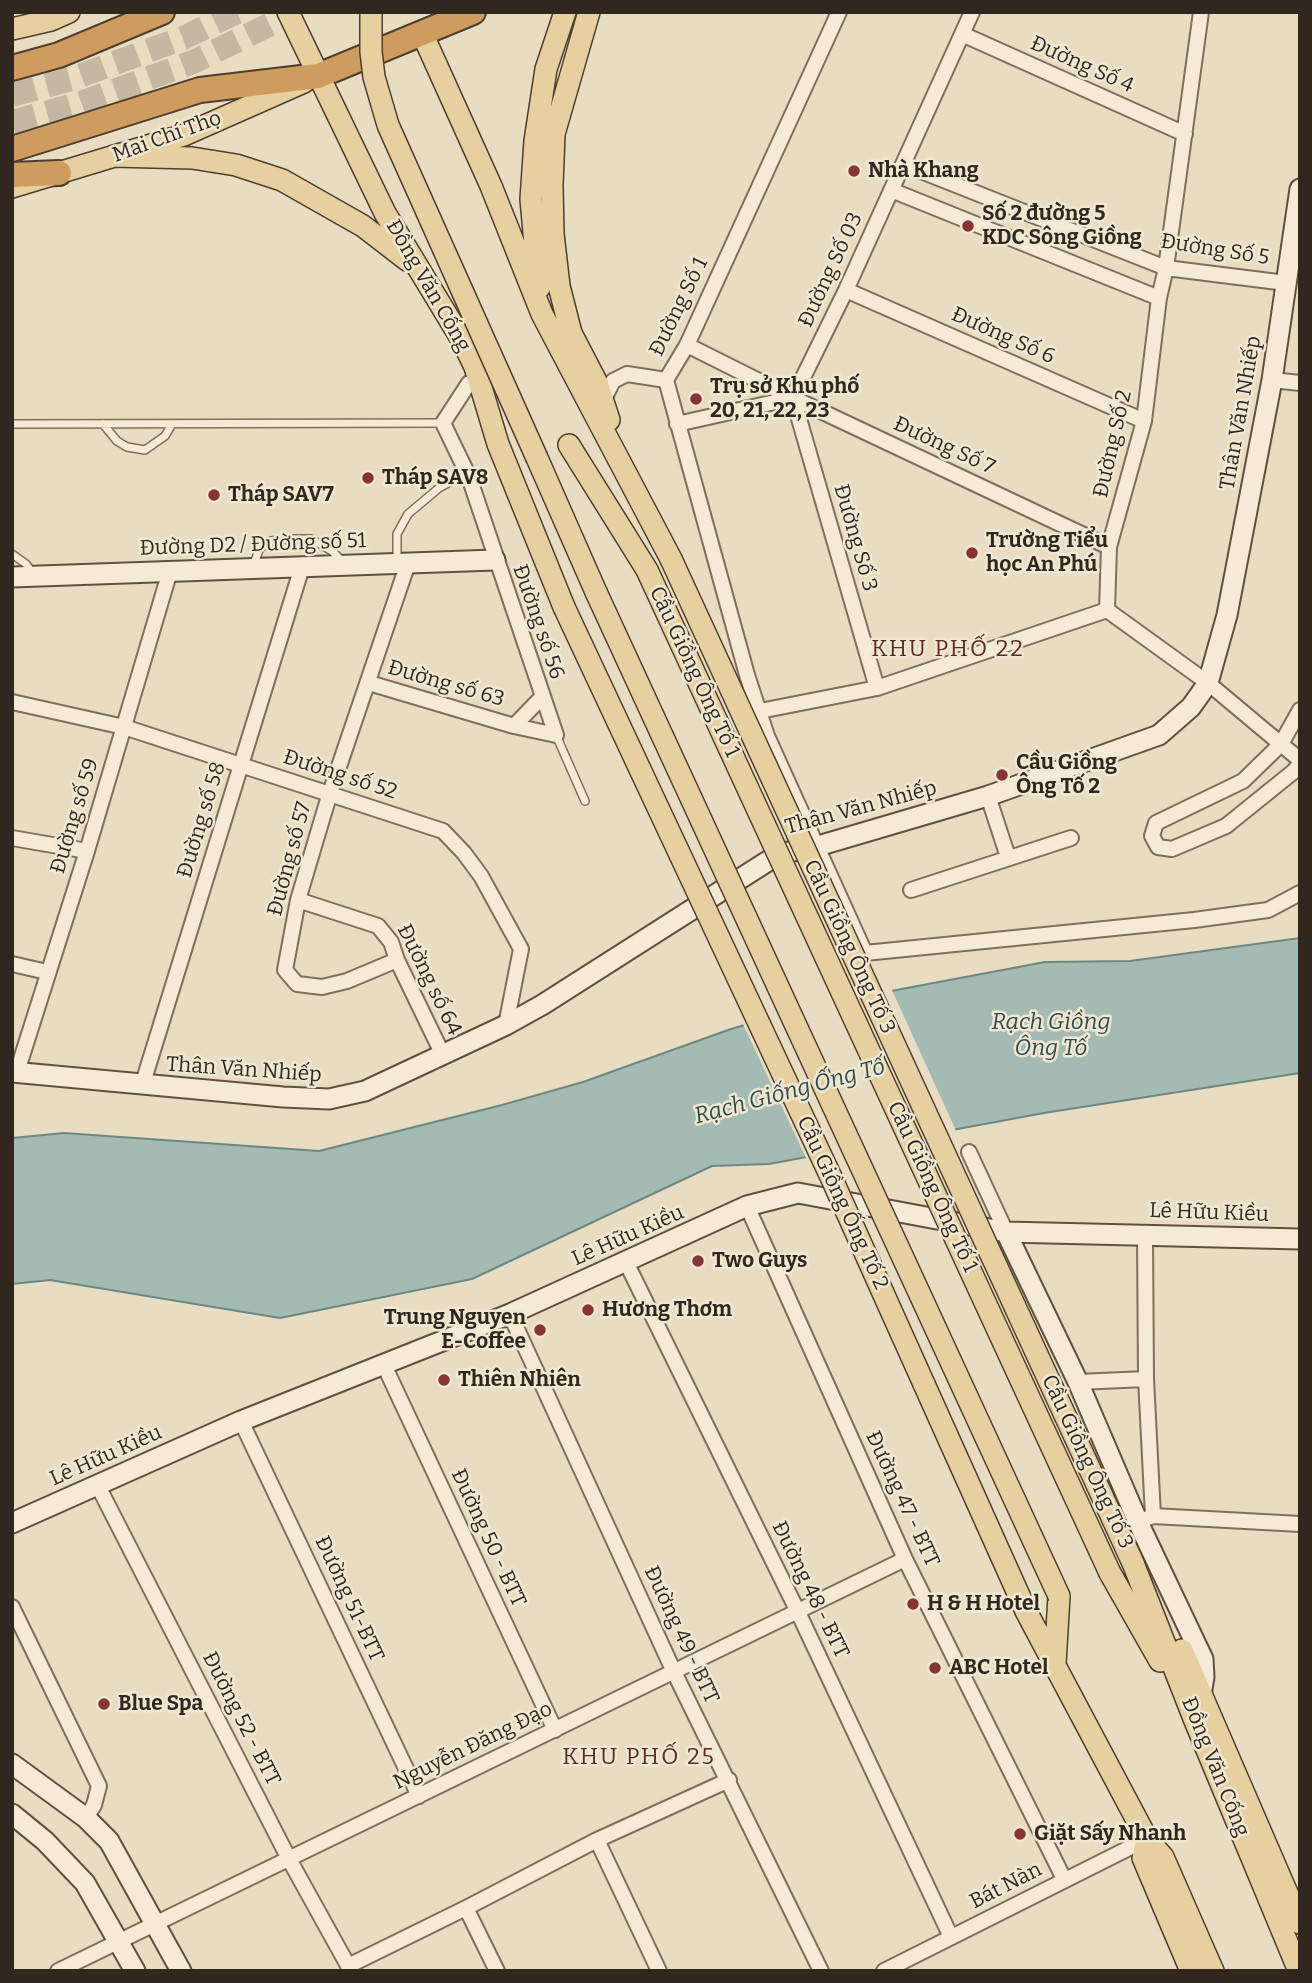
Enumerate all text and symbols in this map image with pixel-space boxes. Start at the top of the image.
street label: Đường Số 4 [1026,31,1138,99]
street label: Mai Chí Thọ [109,106,225,168]
place label: Nhà Khang [868,158,979,184]
marker: Nhà Khang [846,163,862,179]
place label: Số 2 đường 5 KDC Sông Giồng [982,201,1142,251]
street label: Đường Số 03 [793,209,869,331]
street label: Đồng Văn Cống [380,216,476,356]
marker: Số 2 đường 5 KDC Sông Giồng [960,218,976,234]
street label: Đường Số 5 [1159,229,1271,271]
street label: Đường Số 1 [644,254,714,360]
street label: Đường Số 6 [947,302,1059,370]
street label: Thân Văn Nhiếp [1215,334,1267,492]
place label: Trụ sở Khu phố 20, 21, 22, 23 [710,374,859,424]
street label: Đường Số 2 [1088,388,1138,500]
marker: Trụ sở Khu phố 20, 21, 22, 23 [688,391,704,407]
street label: Đường Số 7 [889,412,999,480]
place label: Tháp SAV8 [382,465,488,491]
marker: Tháp SAV8 [360,470,376,486]
place label: Tháp SAV7 [228,482,334,508]
street label: Đường Số 3 [828,482,882,594]
marker: Tháp SAV7 [206,487,222,503]
street label: Đường D2 / Đường số 51 [139,528,367,562]
place label: Trường Tiểu học An Phú [986,528,1108,578]
marker: Trường Tiểu học An Phú [964,545,980,561]
street label: Đường số 56 [507,561,569,683]
street label: Cầu Giồng Ông Tố 1 [643,583,745,761]
district label: KHU PHỐ 22 [872,636,1024,664]
street label: Đường số 63 [385,655,507,713]
street label: Đường số 52 [280,745,400,805]
place label: Cầu Giồng Ông Tố 2 [1016,750,1117,800]
street label: Đường số 59 [46,755,104,877]
street label: Đường số 58 [172,759,232,881]
marker: Cầu Giồng Ông Tố 2 [994,767,1010,783]
street label: Thân Văn Nhiếp [782,776,940,840]
street label: Đường số 57 [263,799,317,919]
street label: Cầu Giồng Ông Tố 3 [798,856,900,1038]
street label: Đường số 64 [391,920,467,1040]
water label: Rạch Giồng Ông Tố [991,1009,1111,1063]
street label: Thân Văn Nhiếp [165,1052,323,1088]
water label: Rạch Giống Ống Tố [692,1053,888,1131]
street label: Cầu Giồng Ông Tố 1 [881,1098,983,1276]
street label: Cầu Giồng Ống Tố 2 [791,1112,893,1294]
street label: Lê Hữu Kiều [1149,1198,1269,1228]
street label: Lê Hữu Kiều [568,1200,688,1272]
place label: Two Guys [712,1248,807,1274]
marker: Two Guys [690,1253,706,1269]
place label: Hương Thơm [602,1297,732,1323]
marker: Hương Thơm [580,1302,596,1318]
place label: Trung Nguyen E-Coffee [384,1305,526,1355]
marker: Trung Nguyen E-Coffee [532,1322,548,1338]
place label: Thiên Nhiên [458,1367,581,1393]
street label: Cầu Giồng Ông Tố 3 [1036,1371,1138,1553]
marker: Thiên Nhiên [436,1372,452,1388]
street label: Lê Hữu Kiều [46,1420,166,1492]
street label: Đường 47 - BTT [860,1427,944,1571]
street label: Đường 50 - BTT [445,1465,531,1611]
street label: Đường 48 - BTT [766,1517,854,1663]
street label: Đường 51-BTT [309,1532,389,1666]
street label: Đường 49 - BTT [638,1562,724,1708]
place label: H & H Hotel [927,1591,1040,1617]
marker: H & H Hotel [905,1596,921,1612]
street label: Đường 52 - BTT [196,1648,286,1790]
place label: ABC Hotel [949,1655,1048,1681]
marker: ABC Hotel [927,1660,943,1676]
place label: Blue Spa [118,1691,203,1717]
street label: Đồng Văn Cống [1176,1694,1254,1840]
marker: Blue Spa [96,1696,112,1712]
street label: Nguyễn Đăng Đạo [389,1697,557,1795]
district label: KHU PHỐ 25 [564,1744,714,1772]
place label: Giặt Sấy Nhanh [1034,1821,1186,1847]
marker: Giặt Sấy Nhanh [1012,1826,1028,1842]
street label: Bát Nàn [966,1857,1046,1915]

